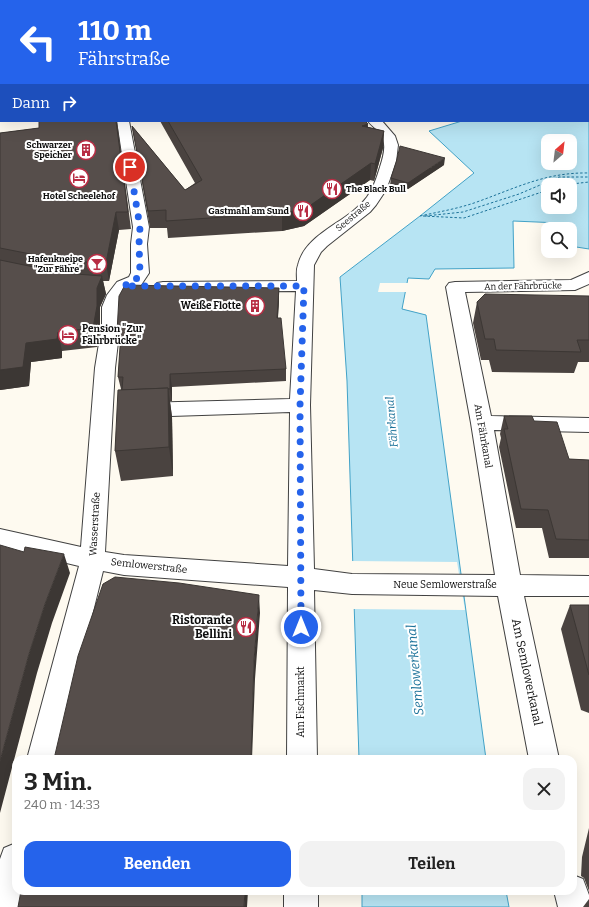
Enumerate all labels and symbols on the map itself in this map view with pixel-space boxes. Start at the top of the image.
north arrow [541,134,577,170]
building icon: Schwarzer Speicher [75,139,97,161]
place label: Schwarzer Speicher [26,140,73,160]
pin [113,150,147,184]
hotel icon: Hotel Scheelehof [68,167,90,189]
restaurant icon: The Black Bull [321,178,343,200]
place label: The Black Bull [346,184,406,194]
place label: Hotel Scheelehof [43,191,116,201]
street label: Seestraße [334,199,372,233]
restaurant icon: Gastmahl am Sund [292,200,314,222]
place label: Gastmahl am Sund [208,206,290,216]
bar icon: Hafenkneipe "Zur Fähre" [86,253,108,275]
place label: Hafenkneipe "Zur Fähre" [28,254,83,274]
street label: An der Fährbrücke [484,280,562,292]
building icon: Weiße Flotte [244,295,266,317]
place label: Weiße Flotte [181,300,242,312]
place label: Pension "Zur Fährbrücke" [82,323,144,347]
hotel icon: Pension "Zur Fährbrücke" [57,324,79,346]
water label: Fährkanal [383,396,401,448]
street label: Am Fährkanal [471,403,495,469]
street label: Wasserstraße [87,492,103,556]
street label: Semlowerstraße [110,556,188,576]
street label: Neue Semlowerstraße [393,579,497,591]
position arrow [280,606,322,648]
place label: Ristorante Bellini [172,613,232,641]
restaurant icon: Ristorante Bellini [235,616,257,638]
street label: Am Semlowerkanal [509,617,545,727]
water label: Semlowerkanal [404,624,426,716]
street label: Am Fischmarkt [295,666,307,738]

